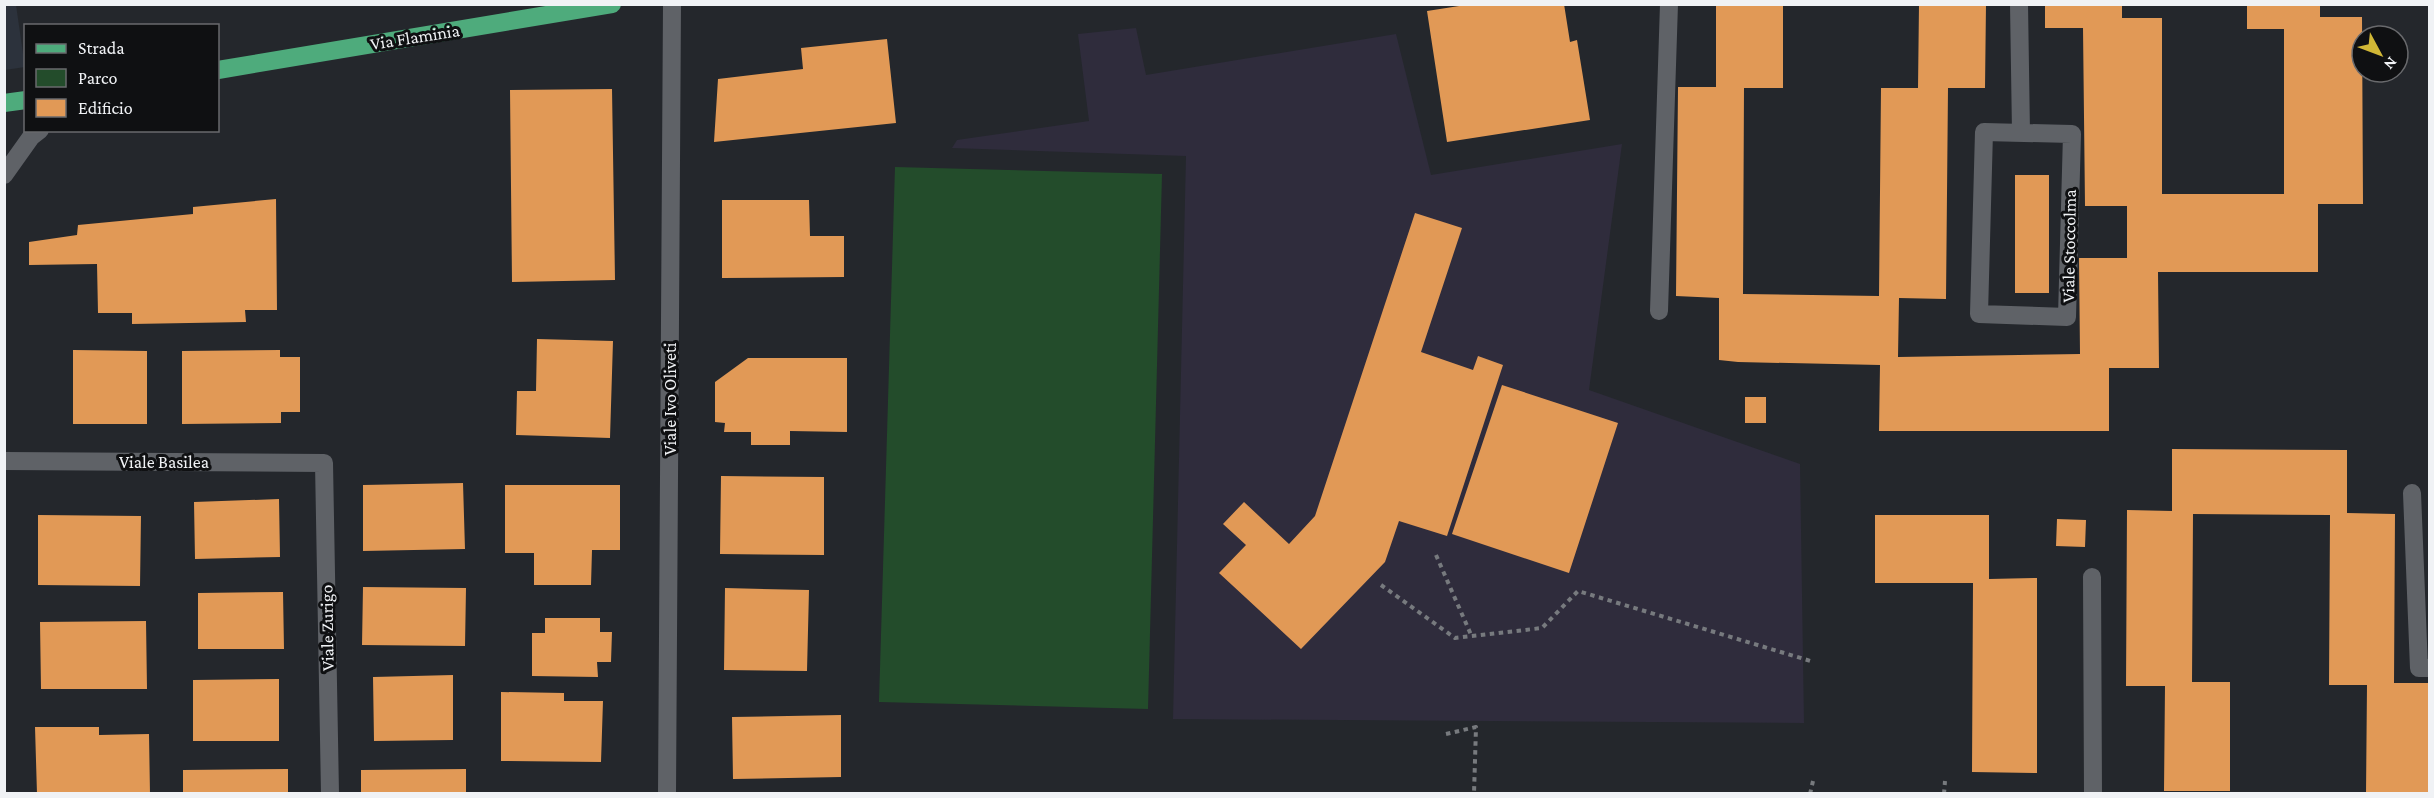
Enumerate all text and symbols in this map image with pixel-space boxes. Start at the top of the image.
street label: Via Flaminia [369,20,461,54]
legend [24,24,219,132]
north arrow [2350,24,2410,84]
text: Strada [78,38,125,58]
text: N [2381,54,2401,73]
text: Parco [78,68,117,88]
text: Edificio [78,98,133,118]
street label: Viale Stoccolma [2058,189,2080,303]
street label: Viale Ivo Oliveti [660,342,680,456]
street label: Viale Basilea [119,452,209,472]
street label: Viale Zurigo [316,585,338,671]

